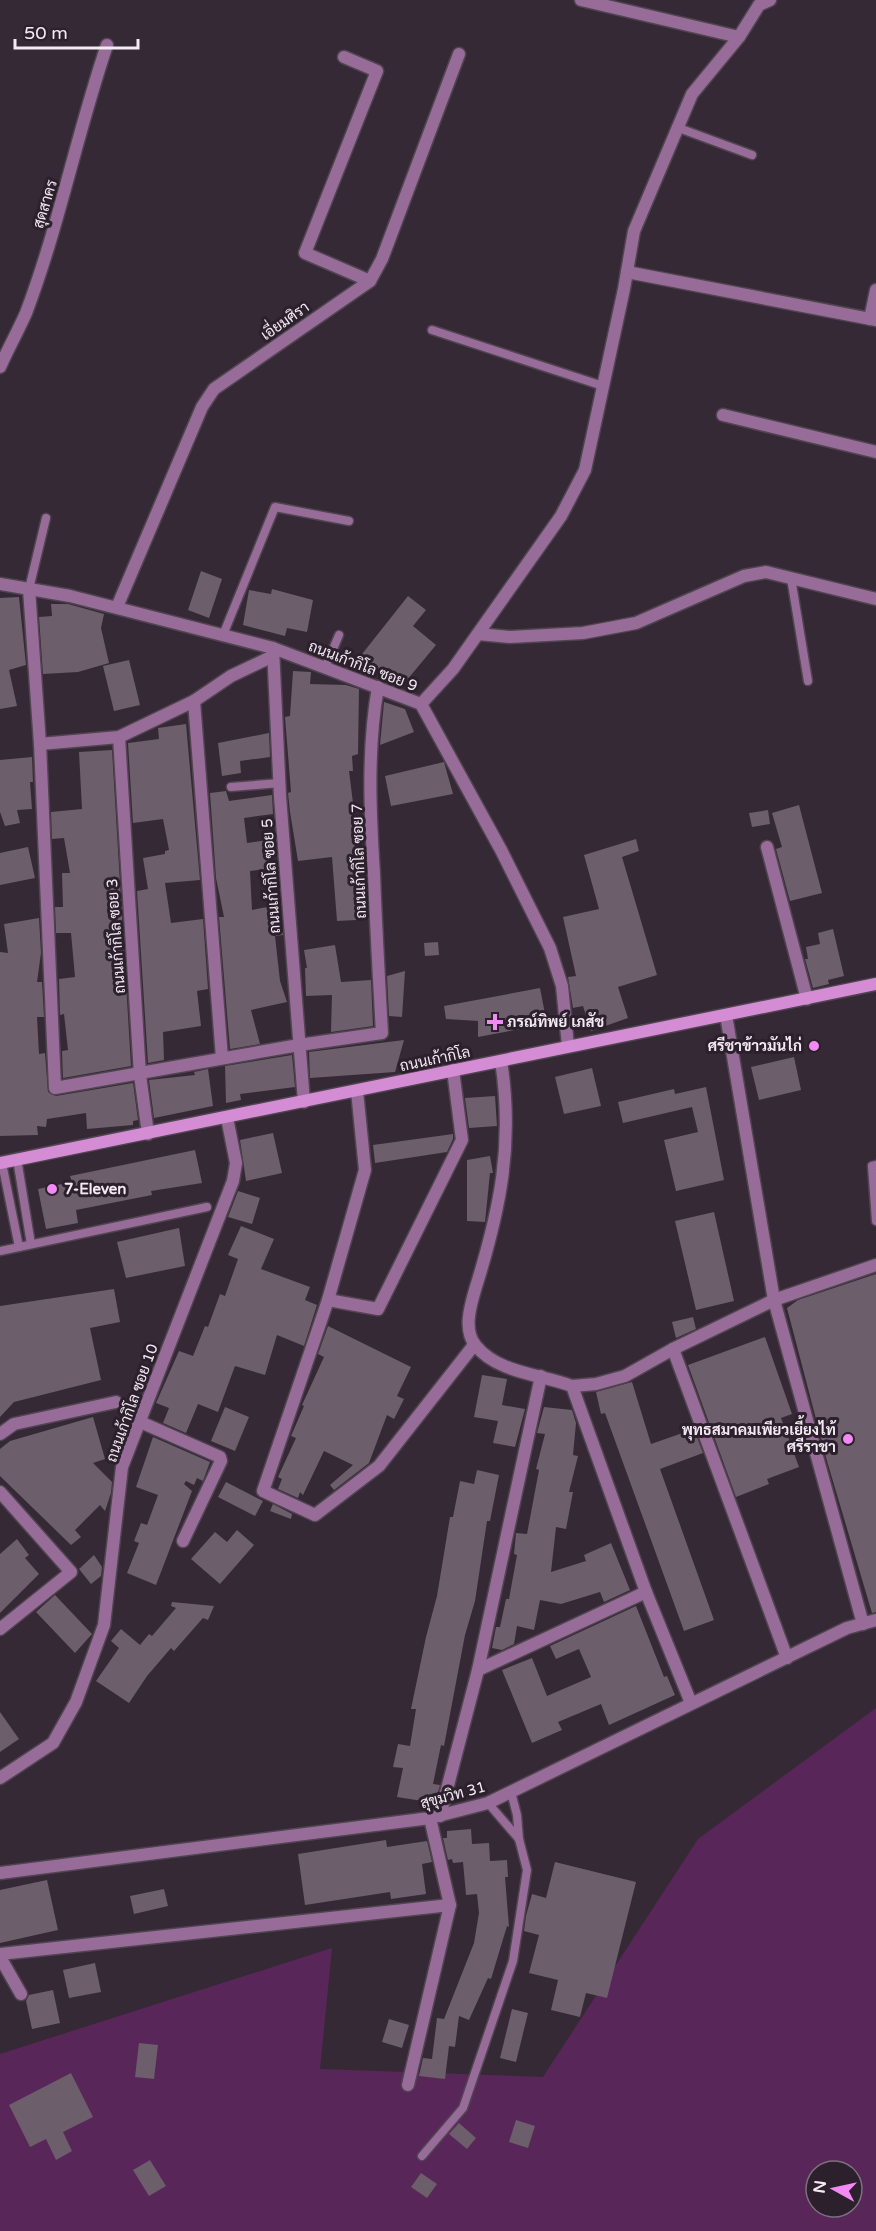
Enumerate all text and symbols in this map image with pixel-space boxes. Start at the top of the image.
scale bar [15,12,138,50]
text: 50 m [24,22,68,44]
street label: สุดสาคร [29,178,63,231]
street label: เอี่ยมศิรา [254,293,313,344]
street label: ถนนเก้ากิโล ซอย 9 [306,636,420,695]
street label: ถนนเก้ากิโล ซอย 7 [347,803,370,919]
street label: ถนนเก้ากิโล ซอย 5 [257,818,284,934]
street label: ถนนเก้ากิโล ซอย 3 [102,878,129,994]
place label: ภรณ์ทิพย์ เภสัช [507,1012,604,1031]
marker: ภรณ์ทิพย์ เภสัช [488,1015,502,1029]
place label: ศรีชาข้าวมันไก่ [708,1036,802,1055]
marker: ศรีชาข้าวมันไก่ [807,1039,821,1053]
street label: ถนนเก้ากิโล [398,1042,472,1075]
place label: 7-Eleven [64,1180,126,1198]
marker: 7-Eleven [45,1182,59,1196]
street label: ถนนเก้ากิโล ซอย 10 [101,1341,162,1465]
place label: พุทธสมาคมเพียวเยี้ยงไท้ ศรีราชา [682,1415,837,1456]
marker: พุทธสมาคมเพียวเยี้ยงไท้ ศรีราชา [841,1432,855,1446]
street label: สุขุมวิท 31 [418,1778,488,1814]
north arrow [804,2159,864,2219]
text: N [809,2179,831,2195]

